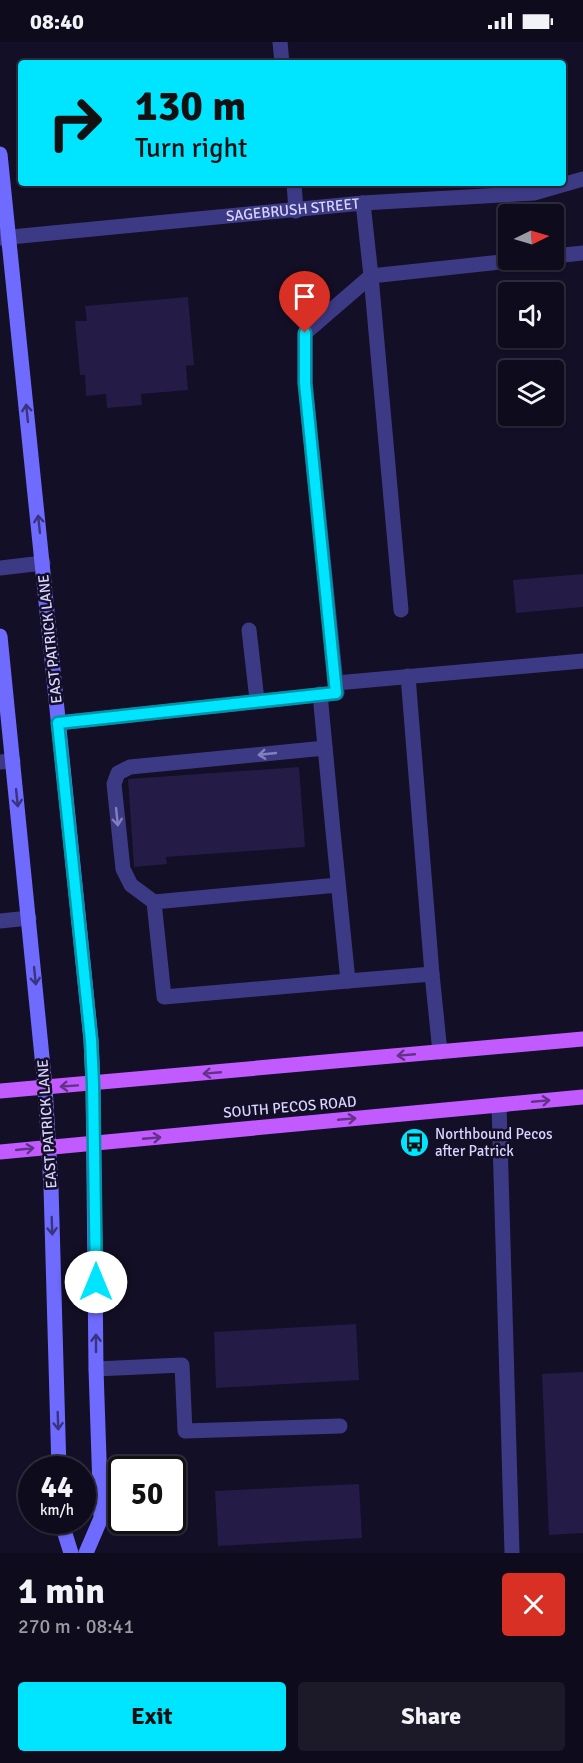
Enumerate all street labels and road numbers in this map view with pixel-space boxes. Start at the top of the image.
street label: SAGEBRUSH STREET [225,194,361,225]
street label: EAST PATRICK LANE [34,574,66,704]
street label: EAST PATRICK LANE [33,1059,61,1189]
street label: SOUTH PECOS ROAD [223,1092,357,1122]

